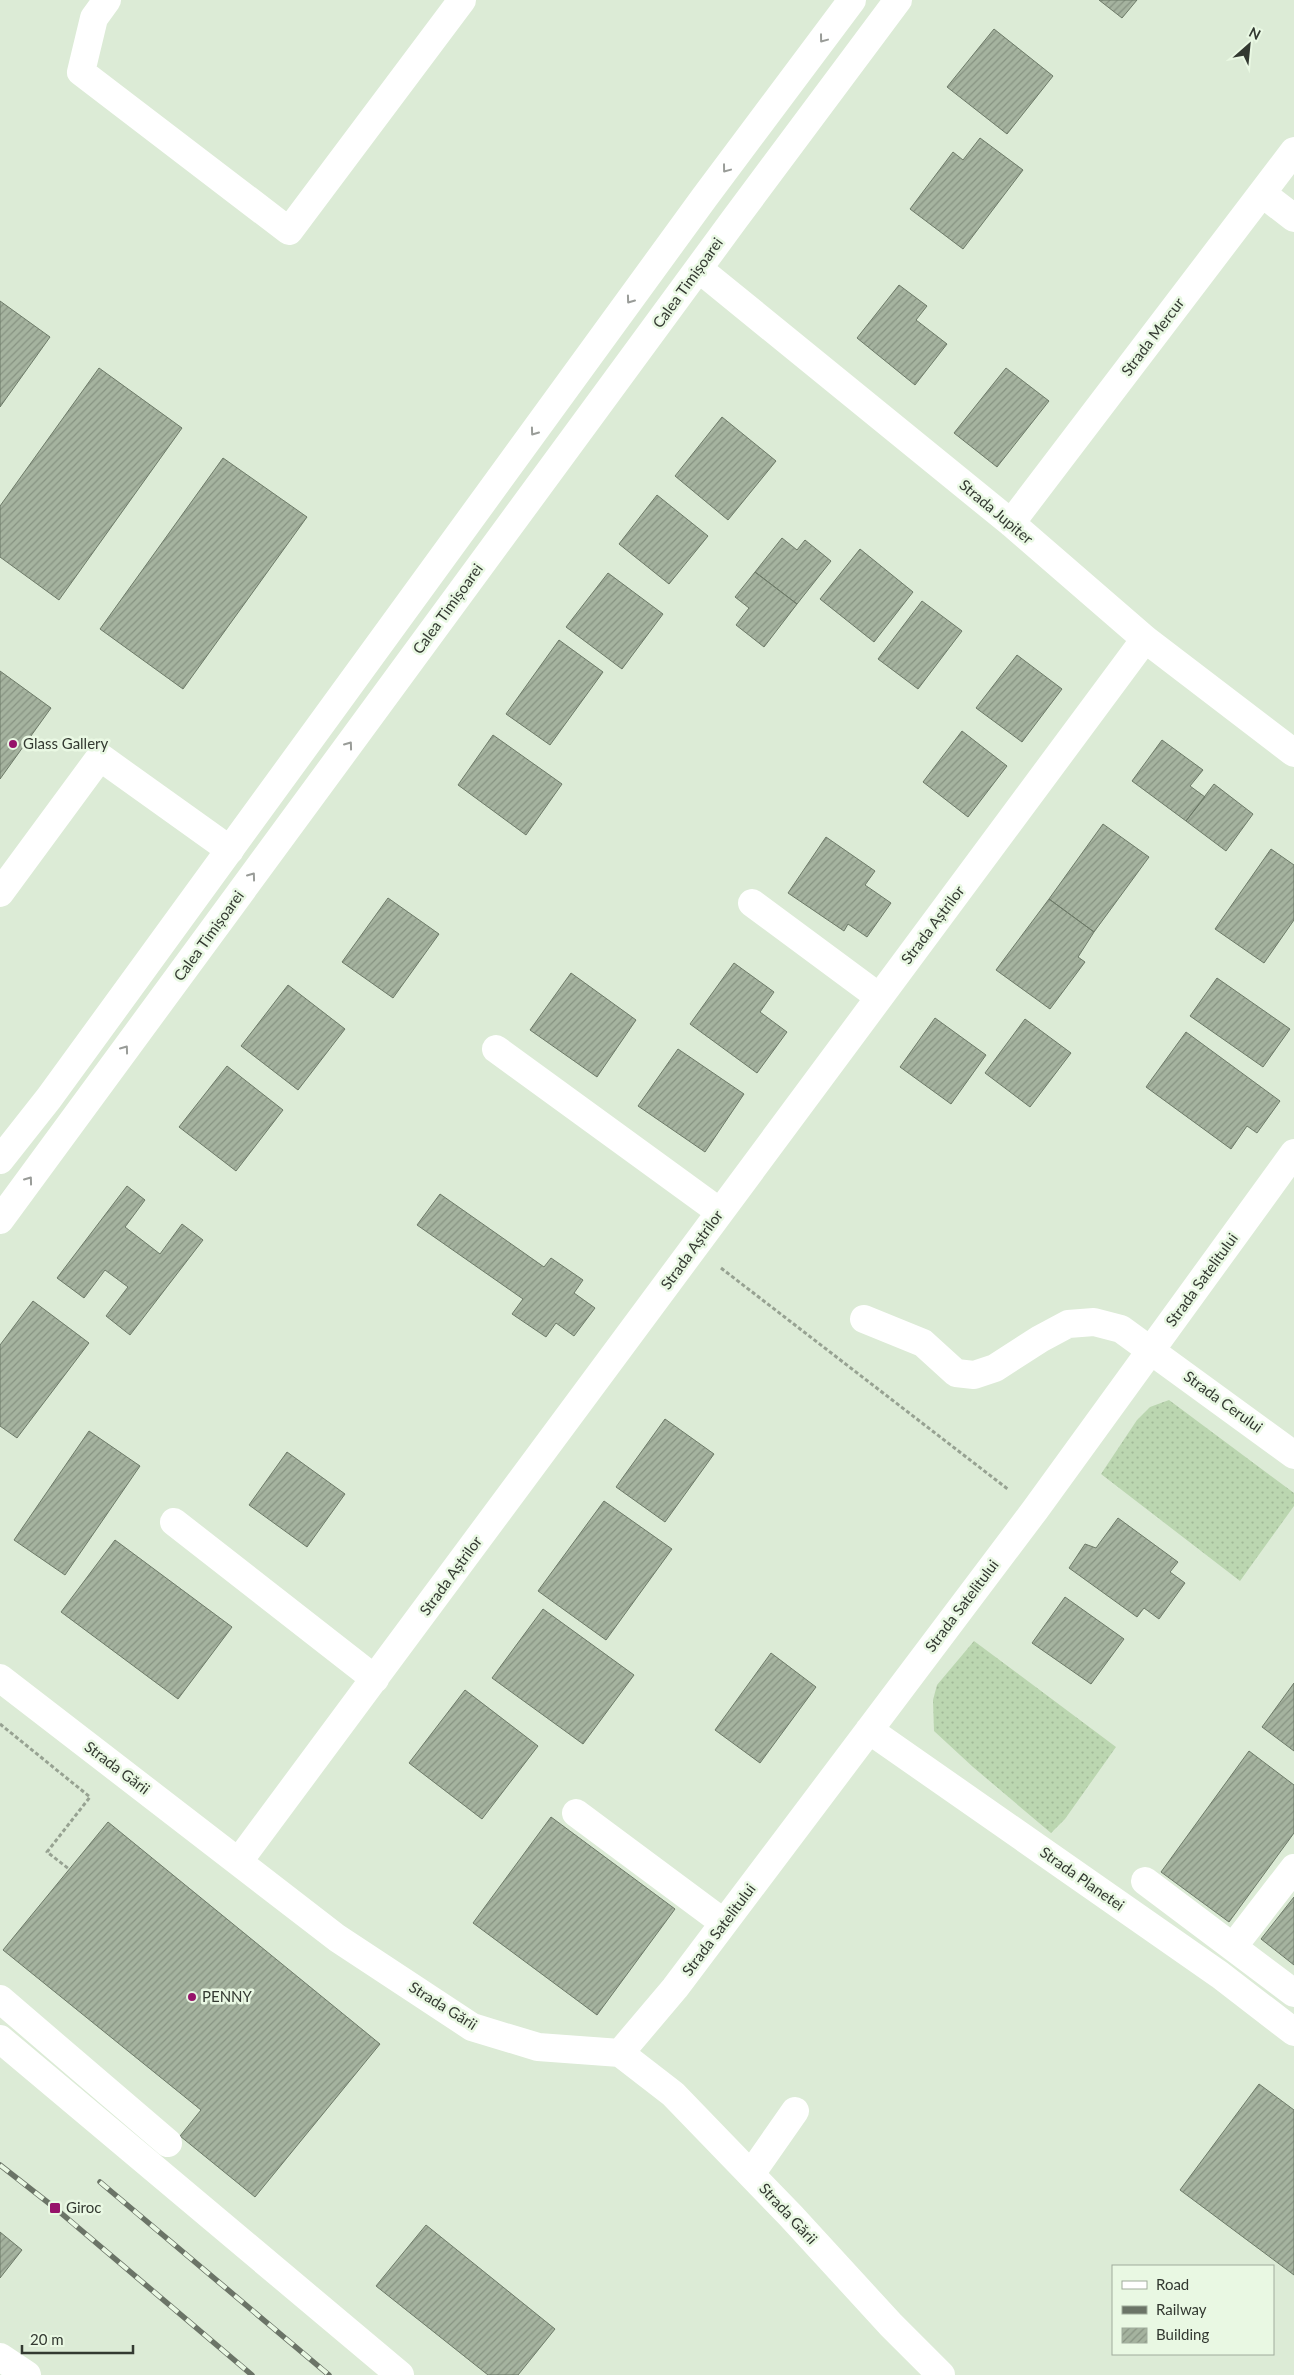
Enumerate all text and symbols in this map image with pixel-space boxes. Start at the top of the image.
north arrow [1224,20,1274,70]
text: N [1246,23,1264,43]
one-way arrow [820,33,829,43]
one-way arrow [723,163,731,172]
street label: Calea Timișoarei [648,234,726,331]
street label: Strada Mercur [1117,293,1188,379]
one-way arrow [627,294,636,304]
one-way arrow [531,426,540,436]
street label: Strada Jupiter [956,475,1037,548]
street label: Calea Timișoarei [408,560,486,657]
place label: Glass Gallery [23,734,109,752]
marker: Glass Gallery [7,738,19,750]
one-way arrow [343,742,351,751]
one-way arrow [247,873,255,882]
street label: Strada Aștrilor [897,881,968,967]
street label: Calea Timișoarei [169,887,247,984]
one-way arrow [119,1046,128,1055]
one-way arrow [23,1176,32,1186]
street label: Strada Aștrilor [656,1206,726,1293]
street label: Strada Satelitului [1161,1229,1241,1329]
street label: Strada Cerului [1181,1367,1266,1436]
street label: Strada Aștrilor [415,1532,485,1619]
street label: Strada Satelitului [921,1556,1002,1655]
street label: Strada Gării [82,1737,154,1797]
street label: Strada Planetei [1037,1842,1128,1914]
street label: Strada Satelitului [678,1880,759,1979]
street label: Strada Gării [406,1977,481,2033]
place label: PENNY [202,1987,253,2005]
marker: PENNY [186,1991,198,2003]
street label: Strada Gării [756,2179,821,2248]
place label: Giroc [66,2198,101,2216]
marker: Giroc [48,2201,62,2215]
legend [1112,2265,1274,2355]
text: Road [1156,2275,1189,2293]
text: Railway [1156,2300,1207,2318]
scale bar [22,2322,134,2354]
text: Building [1156,2325,1209,2343]
text: 20 m [30,2330,64,2348]

